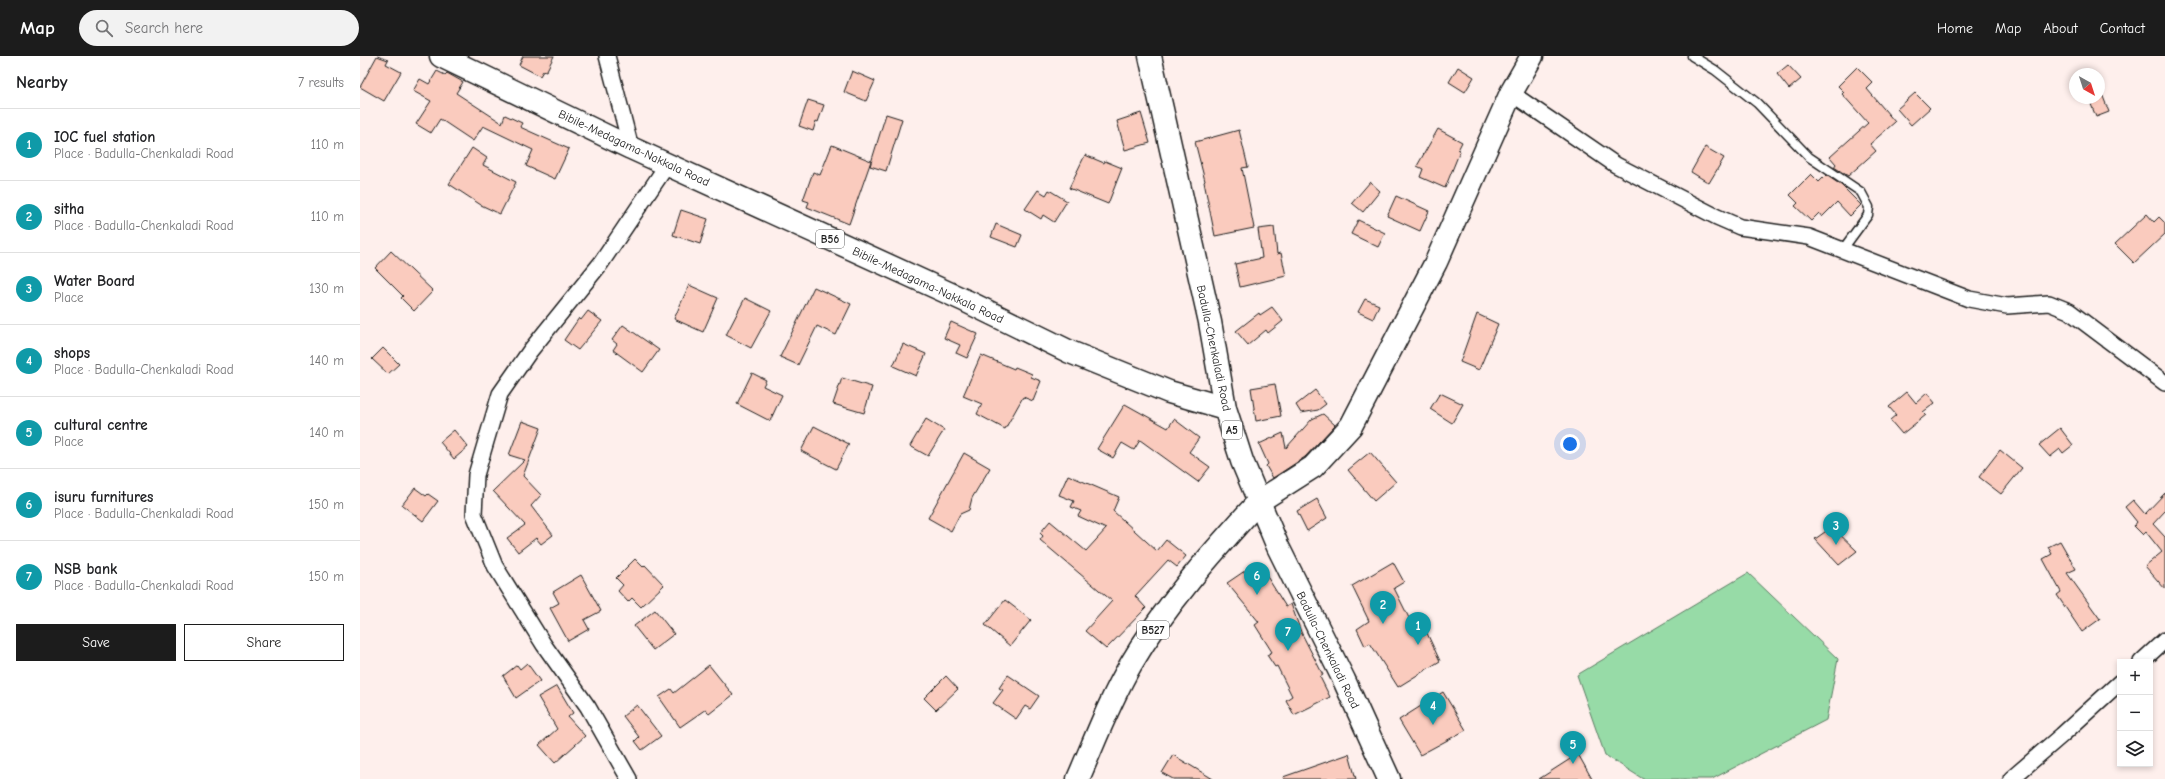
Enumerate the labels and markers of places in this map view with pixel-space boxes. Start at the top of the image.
pin: 3 [1823,512,1849,545]
pin: 6 [1244,562,1270,595]
pin: 2 [1370,591,1396,624]
pin: 1 [1405,612,1431,645]
pin: 7 [1275,618,1301,651]
pin: 4 [1420,692,1446,725]
pin: 5 [1560,731,1586,764]

